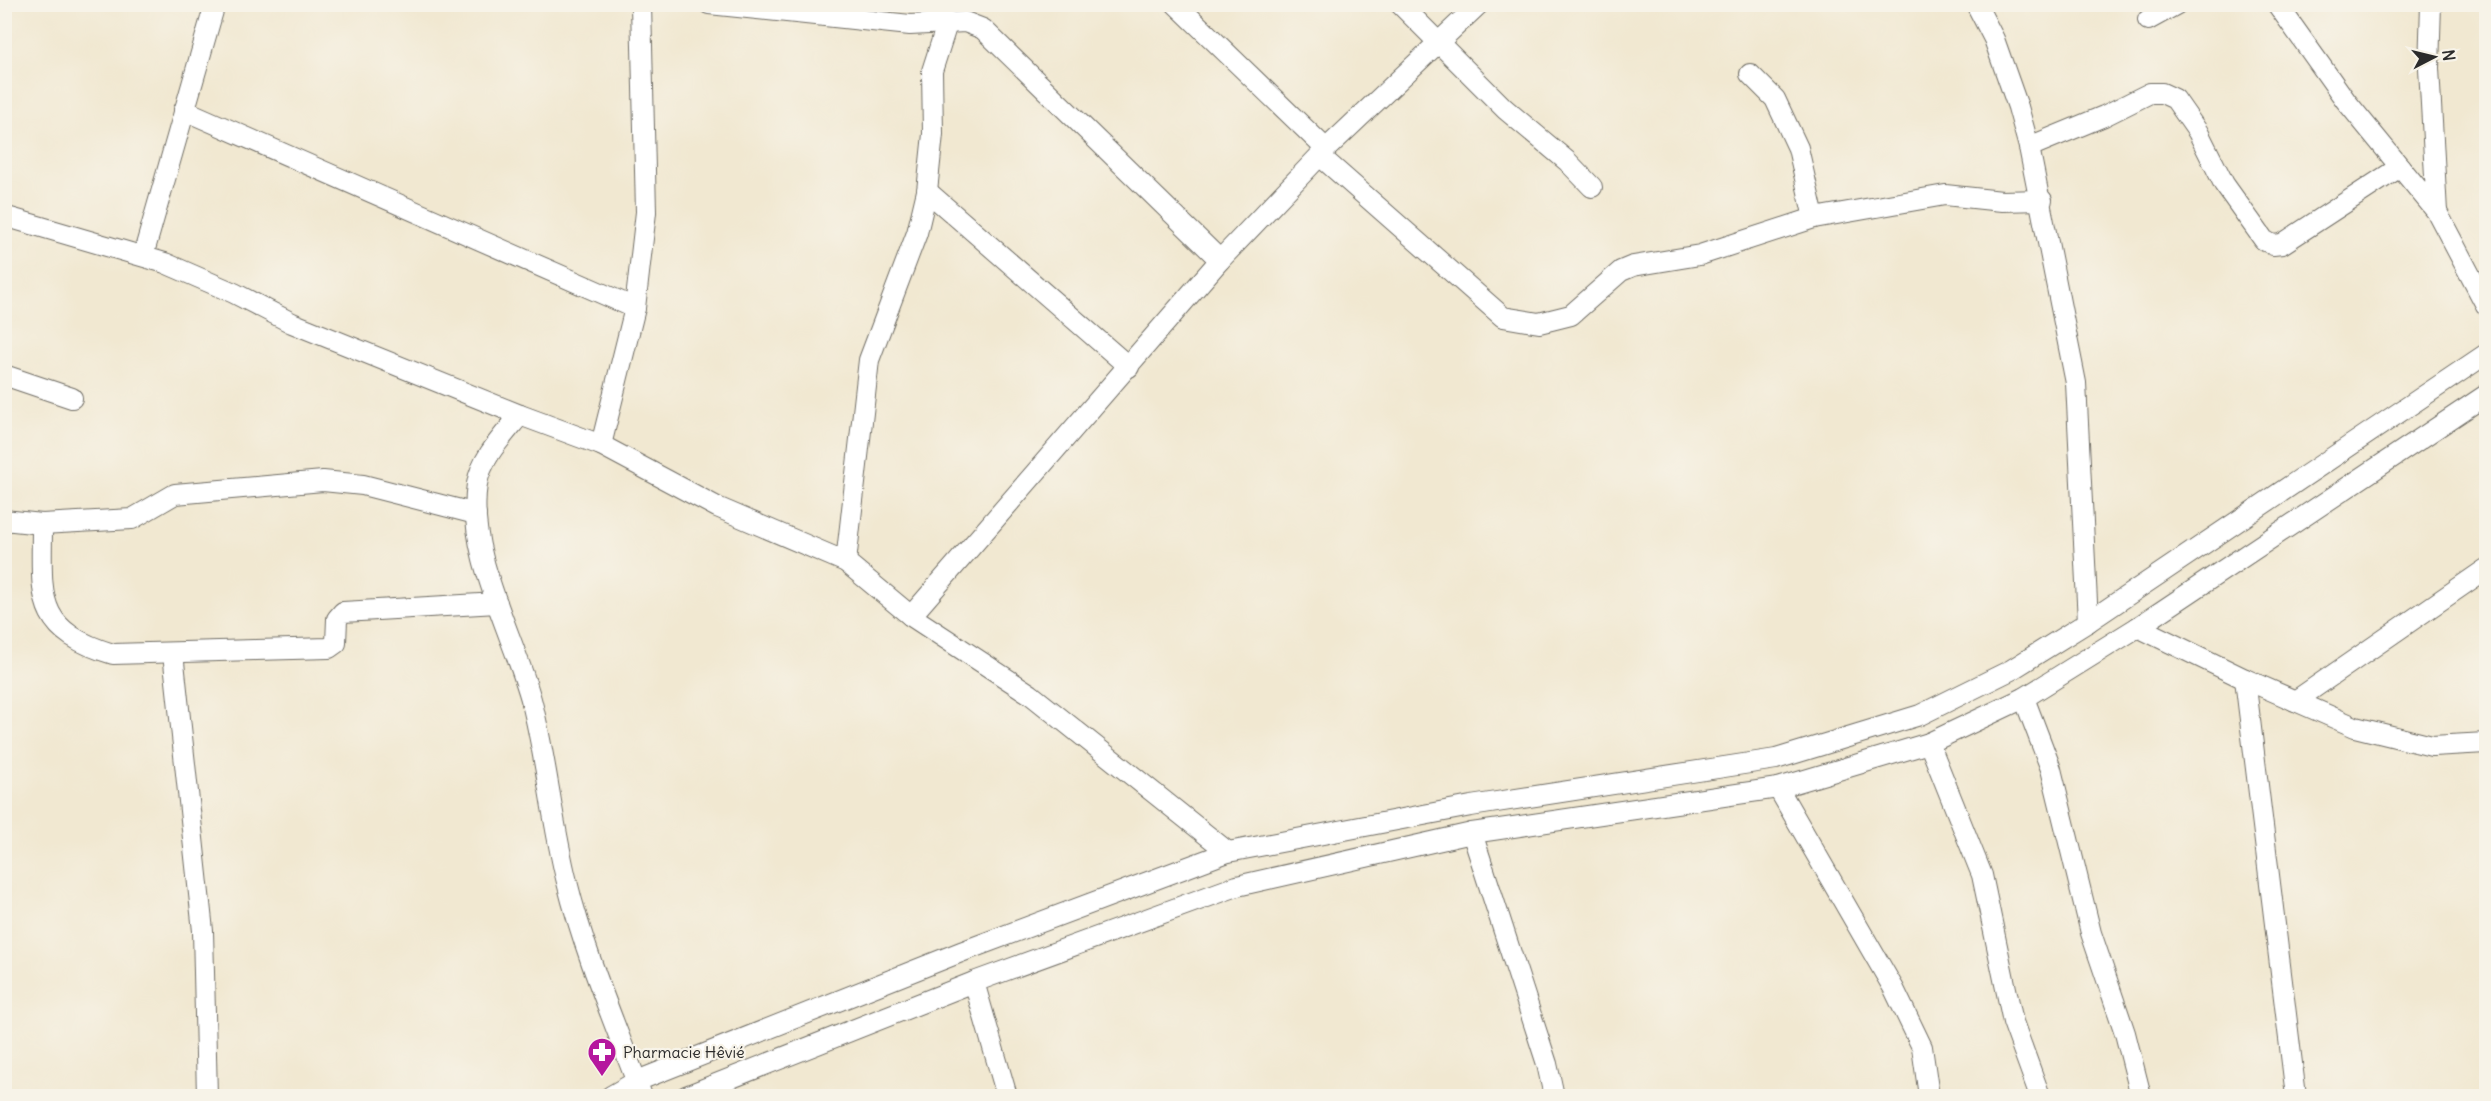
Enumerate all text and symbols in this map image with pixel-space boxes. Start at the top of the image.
north arrow [2404,27,2464,87]
text: N [2438,48,2459,62]
pharmacy icon: Pharmacie Hêvié [586,1036,618,1078]
place label: Pharmacie Hêvié [623,1042,745,1062]

